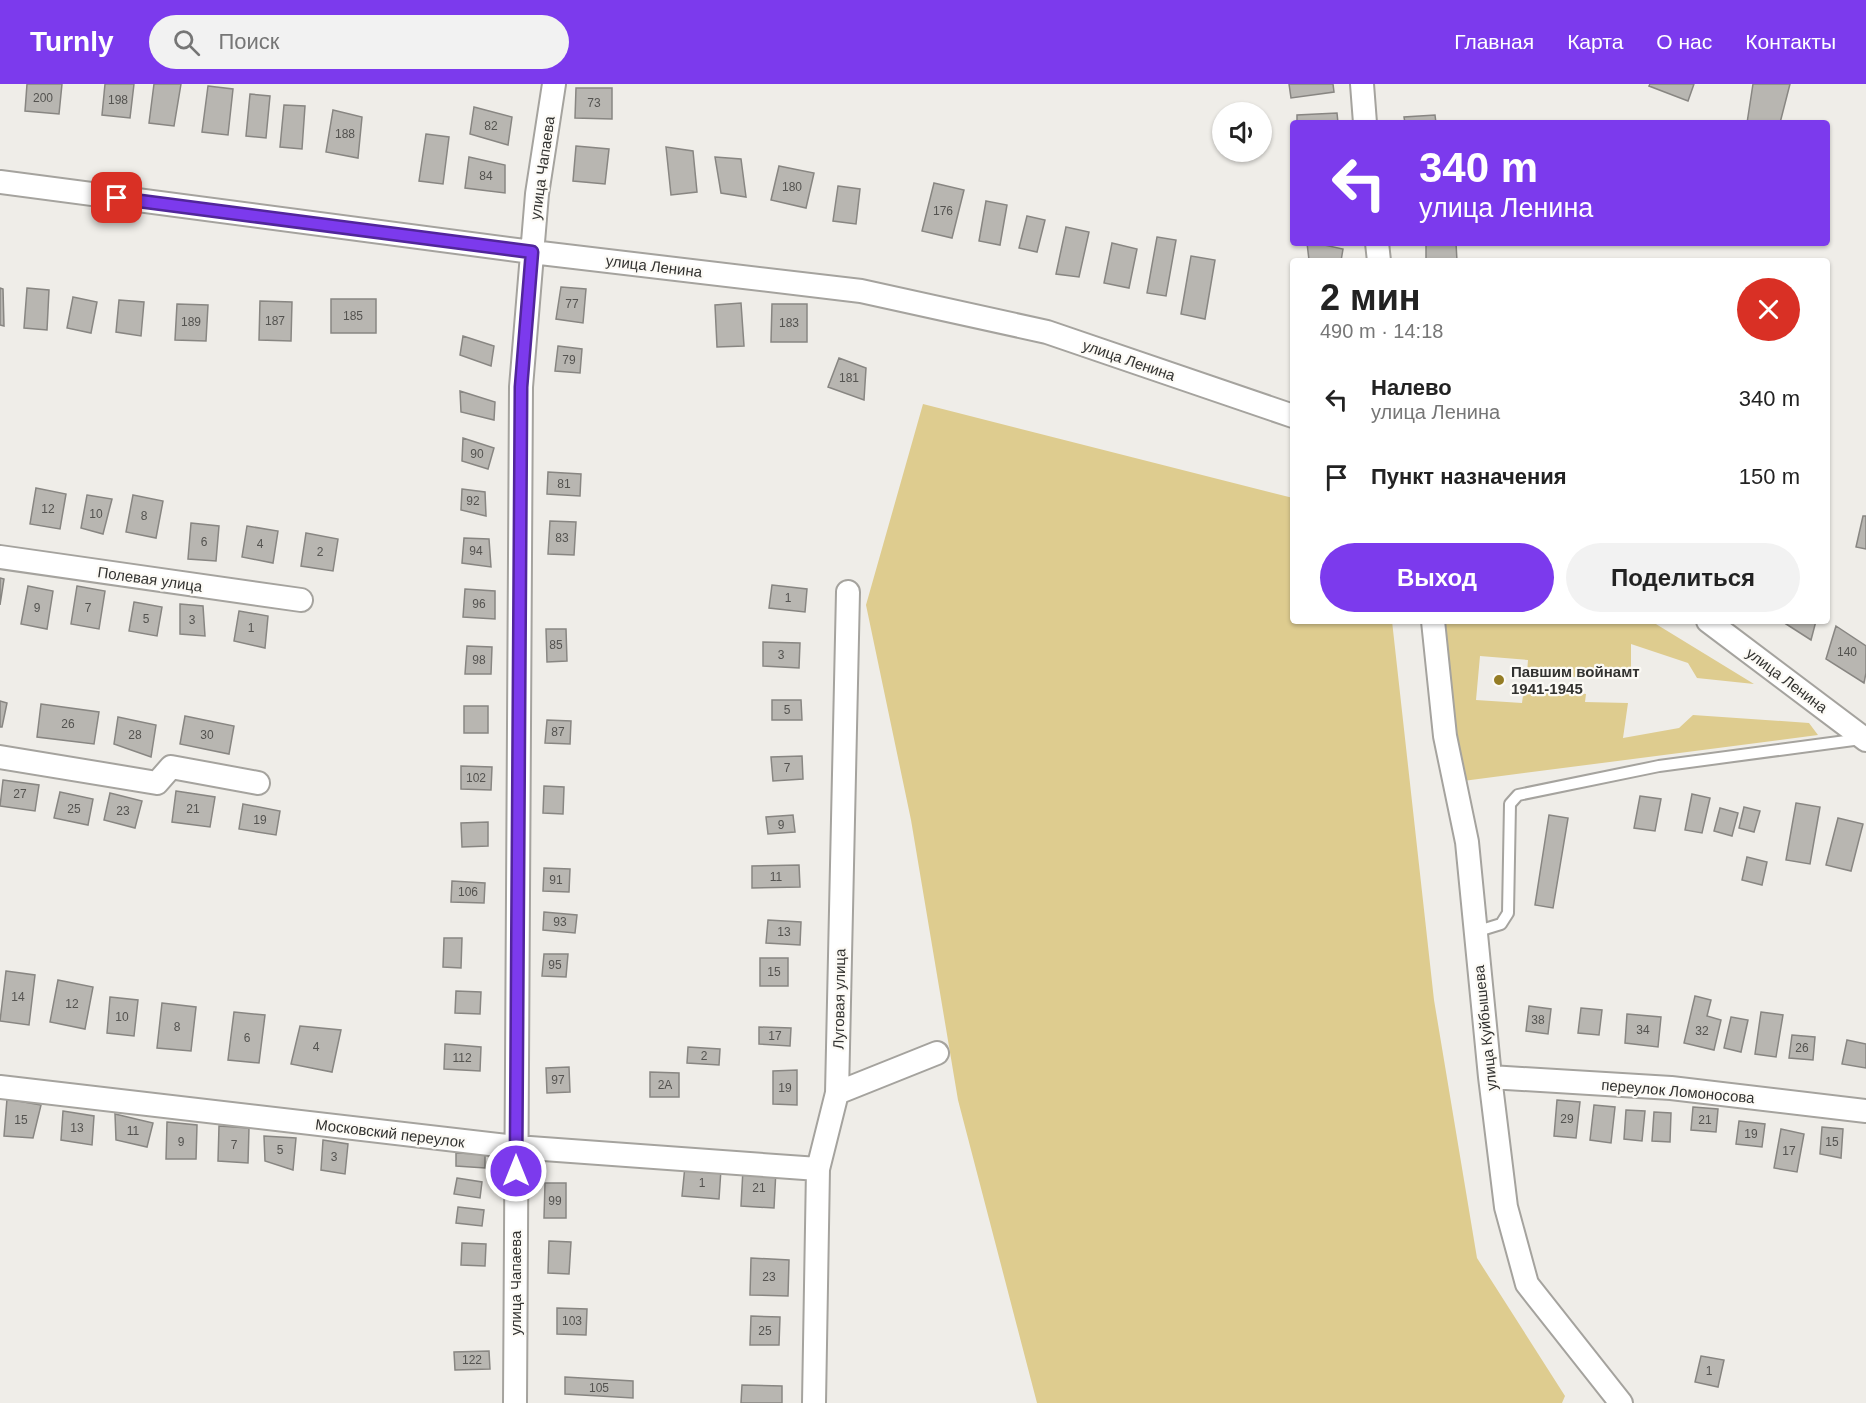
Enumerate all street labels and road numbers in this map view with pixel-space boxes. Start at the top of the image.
street label: улица Чапаева [526,114,558,221]
street label: улица Ленина [605,252,704,280]
street label: улица Ленина [1080,336,1178,384]
street label: Полевая улица [97,563,204,595]
street label: улица Ленина [1743,644,1831,716]
street label: Луговая улица [830,948,848,1049]
street label: улица Куйбышева [1470,964,1500,1092]
street label: переулок Ломоносова [1601,1076,1756,1106]
street label: Московский переулок [314,1115,466,1151]
street label: улица Чапаева [507,1230,524,1335]

